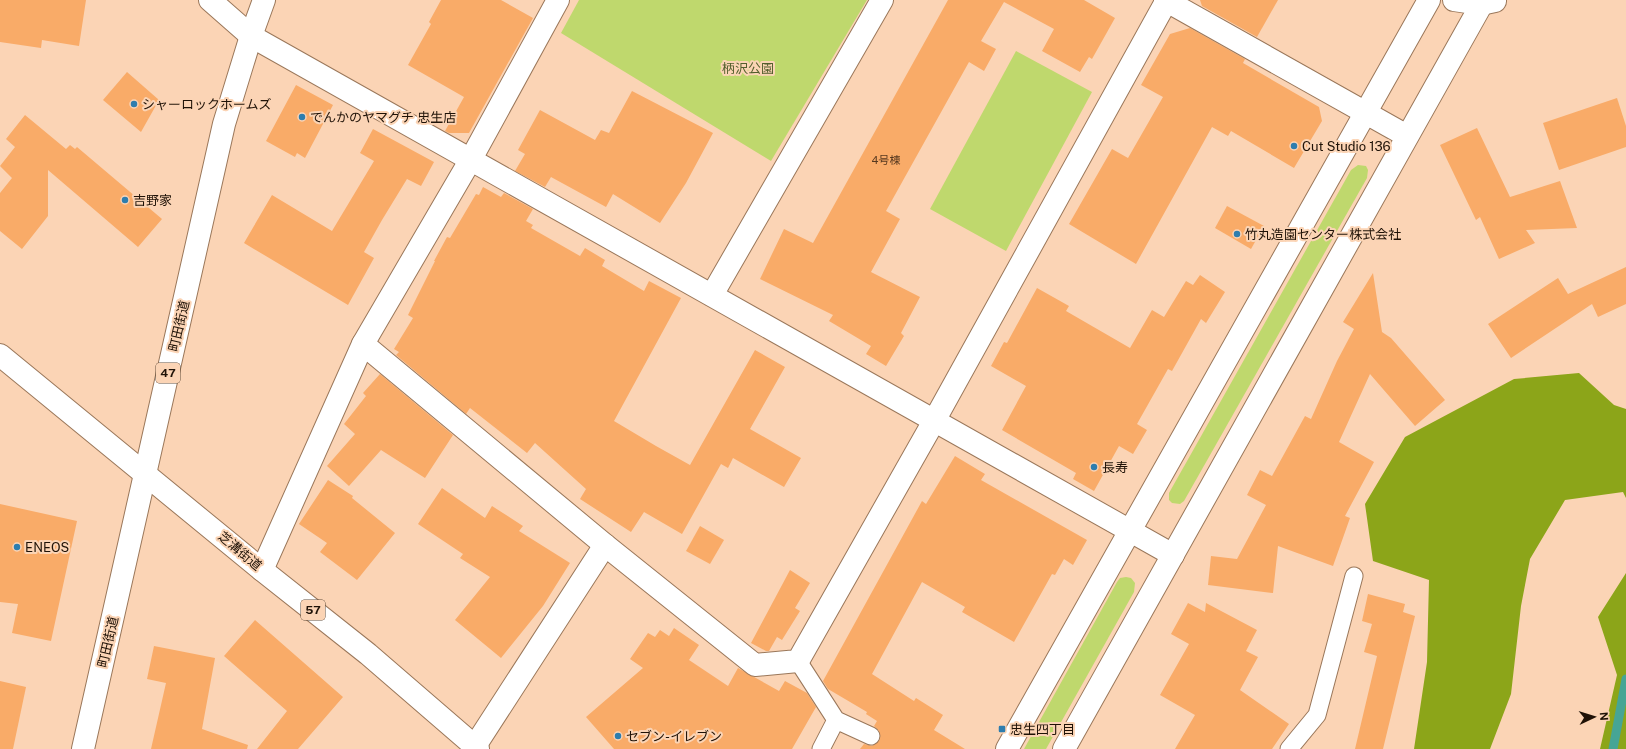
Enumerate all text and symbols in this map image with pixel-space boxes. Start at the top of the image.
park label: 柄沢公園 [722,61,774,76]
place label: シャーロックホームズ [142,97,272,112]
marker: シャーロックホームズ [129,99,139,109]
place label: でんかのヤマグチ 忠生店 [310,110,456,125]
marker: でんかのヤマグチ 忠生店 [297,112,307,122]
place label: Cut Studio 136 [1302,139,1391,154]
marker: Cut Studio 136 [1289,141,1299,151]
house number: 4号棟 [872,154,900,166]
place label: 吉野家 [133,193,172,208]
marker: 吉野家 [120,195,130,205]
place label: 竹丸造園センター株式会社 [1245,227,1401,242]
marker: 竹丸造園センター株式会社 [1232,229,1242,239]
street label: 町田街道 [166,299,192,353]
road number: 47 [156,363,180,383]
place label: 長寿 [1102,460,1128,475]
marker: 長寿 [1089,462,1099,472]
street label: 芝溝街道 [215,529,265,573]
place label: ENEOS [25,540,69,555]
marker: ENEOS [12,542,22,552]
road number: 57 [301,600,325,620]
street label: 町田街道 [95,615,121,669]
north arrow [1574,697,1614,737]
text: N [1598,712,1610,721]
place label: 忠生四丁目 [1010,722,1075,737]
marker: 忠生四丁目 [997,724,1007,734]
place label: セブン-イレブン [626,729,722,744]
marker: セブン-イレブン [613,731,623,741]

